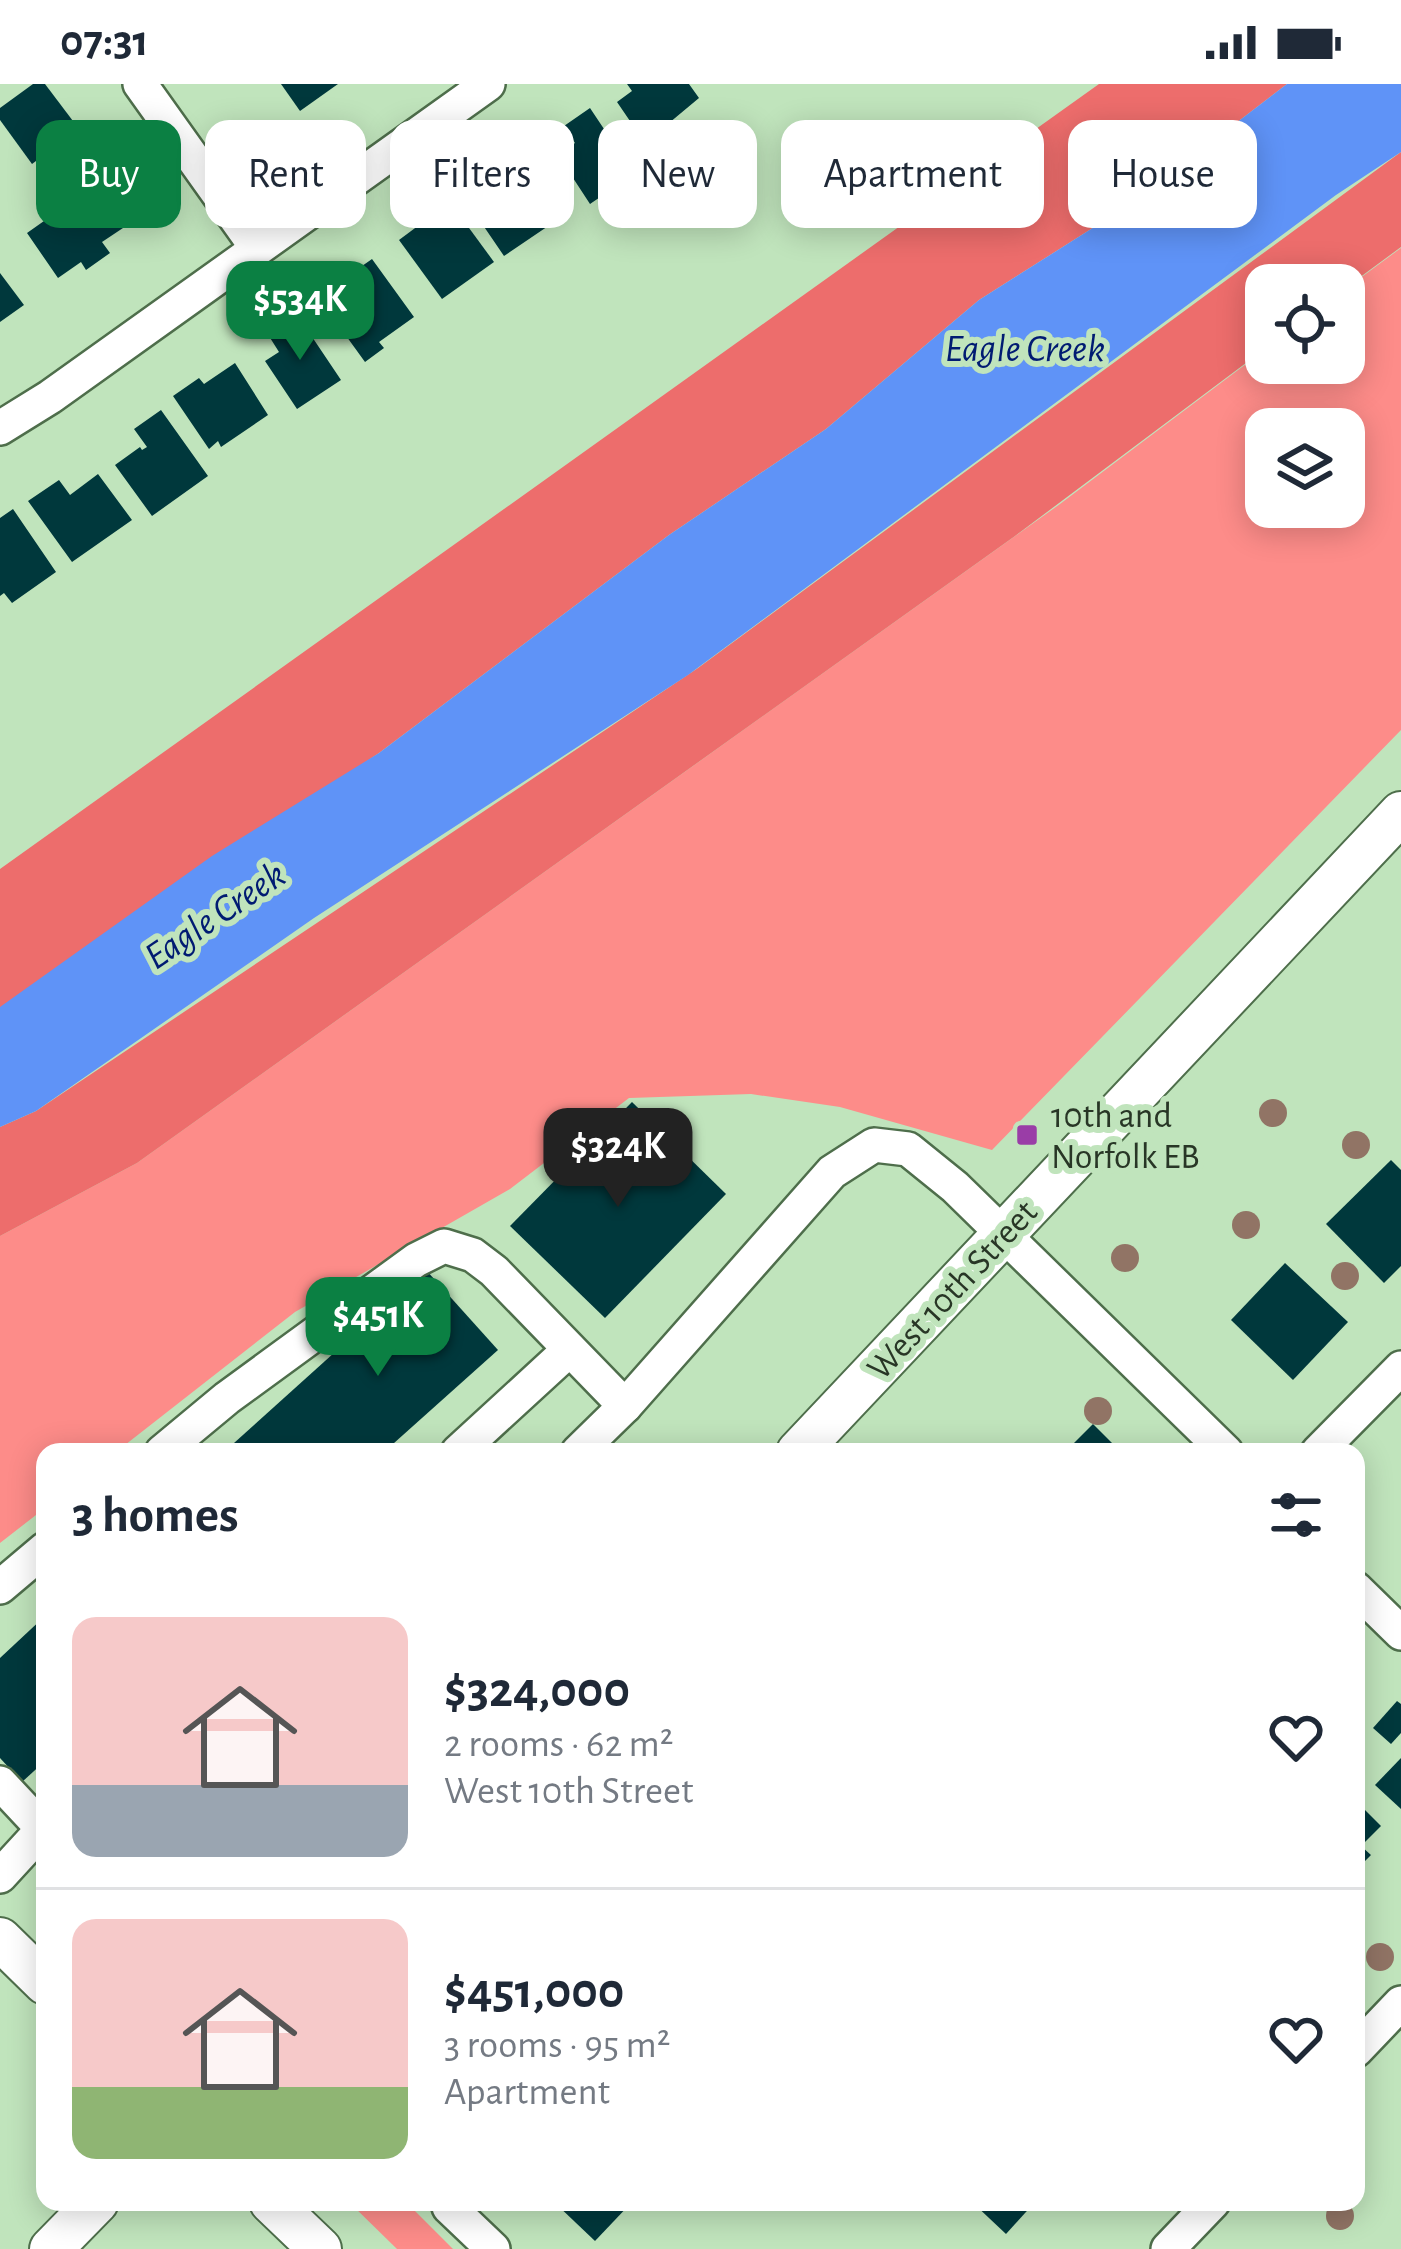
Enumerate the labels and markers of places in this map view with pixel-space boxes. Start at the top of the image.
pin: $534K [216,261,384,363]
place label: 10th and Norfolk EB [1051,1098,1200,1175]
pin: $324K [534,1108,702,1210]
marker: 10th and Norfolk EB [1014,1122,1040,1148]
pin: $451K [294,1277,462,1379]

